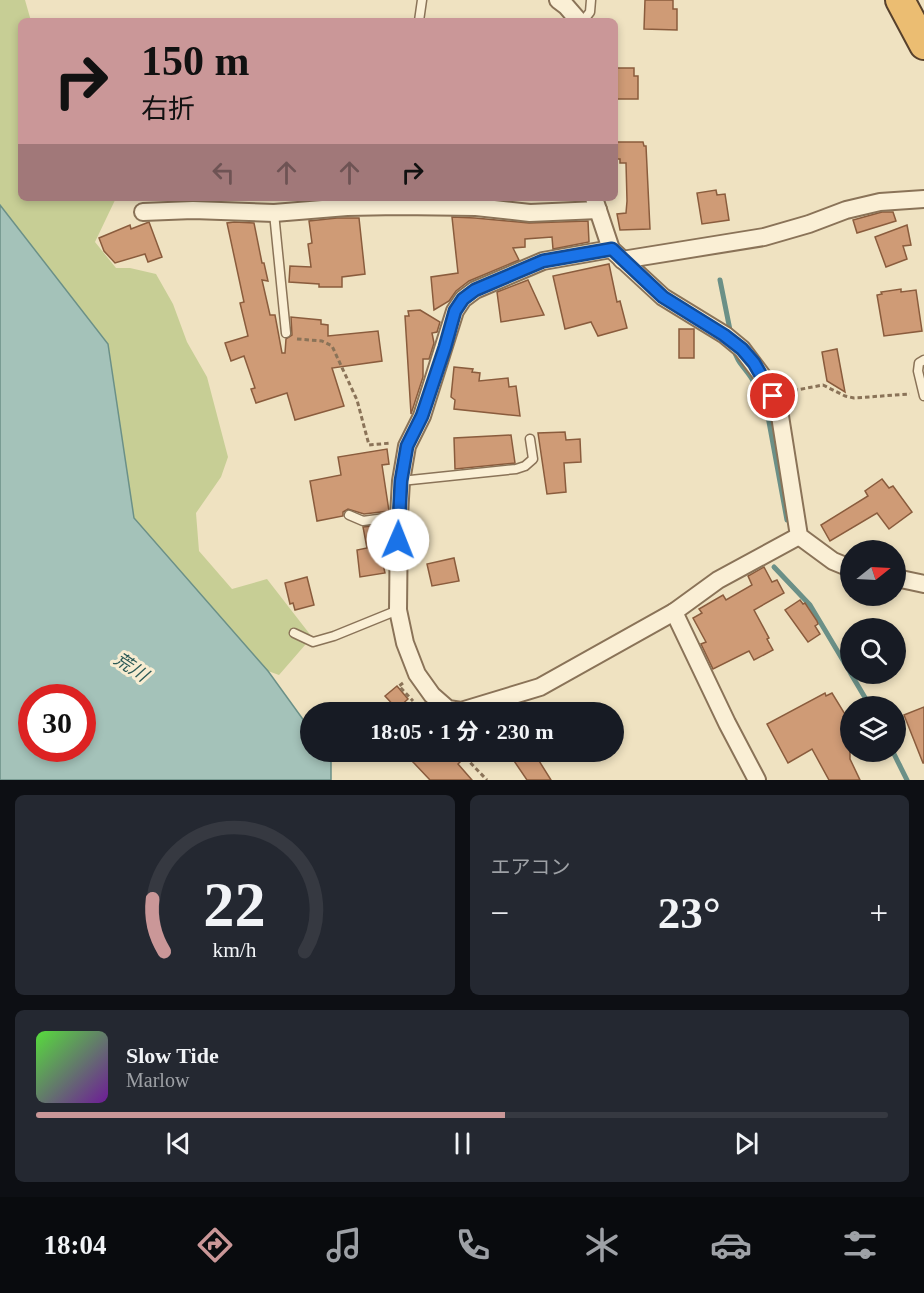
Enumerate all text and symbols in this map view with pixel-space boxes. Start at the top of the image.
text: 150 m [141,38,250,84]
icon: right [42,42,120,120]
text: 右折 [141,94,195,124]
icon: left [207,156,240,189]
icon: ahead [270,156,303,189]
icon: ahead [333,156,366,189]
icon: right [396,156,429,189]
pin [747,370,798,421]
icon: arrive [756,379,789,412]
position arrow [366,508,430,572]
north arrow [840,540,906,606]
map controls [840,540,906,762]
button: search [840,618,906,684]
water label: 荒川 [110,649,153,686]
speed limit sign: 30 [18,684,96,762]
button: layers [840,696,906,762]
text: 18:05 · 1 分 · 230 m [370,719,554,744]
text: エアコン [491,856,571,878]
text: 22 [204,870,266,939]
text: 23° [658,888,721,938]
text: − [491,895,509,931]
text: + [869,895,888,931]
text: km/h [213,938,257,962]
text: Slow Tide [126,1043,219,1068]
text: Marlow [126,1069,189,1091]
icon: previous [162,1127,195,1160]
icon: pause [446,1127,479,1160]
icon: next [730,1127,763,1160]
icon: directions [194,1224,236,1266]
icon: music [323,1224,365,1266]
icon: phone [452,1224,494,1266]
icon: climate [581,1224,623,1266]
icon: car [710,1224,752,1266]
icon: filters [839,1224,881,1266]
text: 18:04 [44,1230,107,1260]

